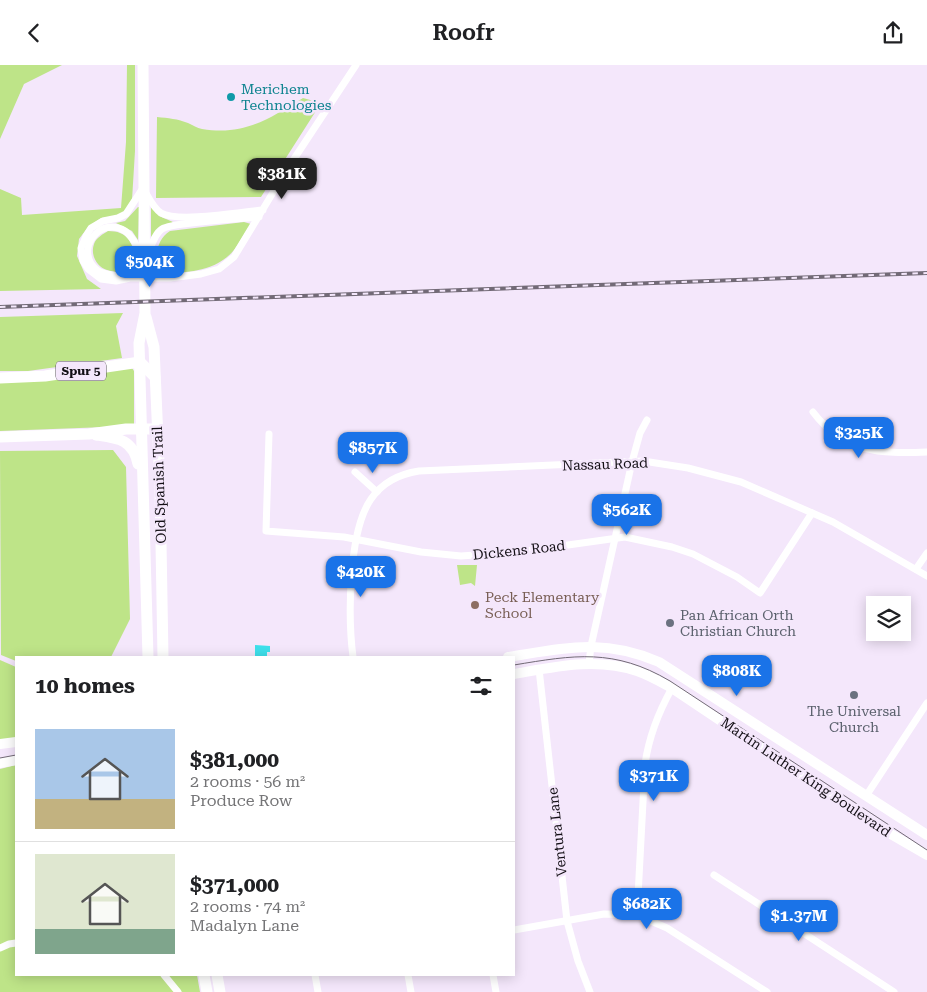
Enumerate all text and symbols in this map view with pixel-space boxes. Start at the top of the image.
icon: back [20,19,48,47]
icon: share [879,19,907,47]
text: Roofr [432,20,495,45]
place label: Merichem Technologies [241,81,332,113]
marker: Merichem Technologies [225,91,237,103]
pin: $381K [247,157,317,200]
text: $381K [258,164,306,183]
pin: $504K [115,245,185,288]
text: $504K [126,252,174,271]
road number: Spur 5 [56,361,106,381]
pin: $325K [824,417,894,459]
text: $325K [835,423,883,442]
street label: Old Spanish Trail [149,425,169,544]
pin: $857K [338,431,408,474]
text: $857K [349,438,397,457]
street label: Nassau Road [562,455,648,473]
pin: $562K [592,493,662,536]
text: $562K [603,500,651,519]
street label: Dickens Road [472,537,566,563]
pin: $420K [326,555,396,598]
text: $420K [337,562,385,581]
place label: Peck Elementary School [485,589,600,621]
map controls [866,596,911,641]
button: layers [866,596,911,641]
marker: Peck Elementary School [469,599,481,611]
place label: Pan African Orth Christian Church [680,607,796,639]
marker: Pan African Orth Christian Church [664,617,676,629]
pin: $808K [702,655,772,697]
text: $808K [713,661,761,680]
icon: filters [467,672,495,700]
text: 10 homes [35,674,135,698]
marker: The Universal Church [848,689,860,701]
place label: The Universal Church [807,703,902,735]
street label: Martin Luther King Boulevard [718,714,894,840]
text: $381,000 [190,748,279,772]
icon: home [75,749,135,809]
pin: $371K [619,759,689,802]
text: $371K [630,766,678,785]
text: 2 rooms · 56 m² [190,772,305,791]
street label: Ventura Lane [544,786,570,877]
text: Produce Row [190,791,292,810]
text: $371,000 [190,873,279,897]
icon: home [75,874,135,934]
pin: $682K [612,887,682,930]
text: $682K [623,894,671,913]
text: 2 rooms · 74 m² [190,897,305,916]
pin: $1.37M [758,899,840,942]
text: $1.37M [771,906,827,925]
text: Madalyn Lane [190,916,299,935]

